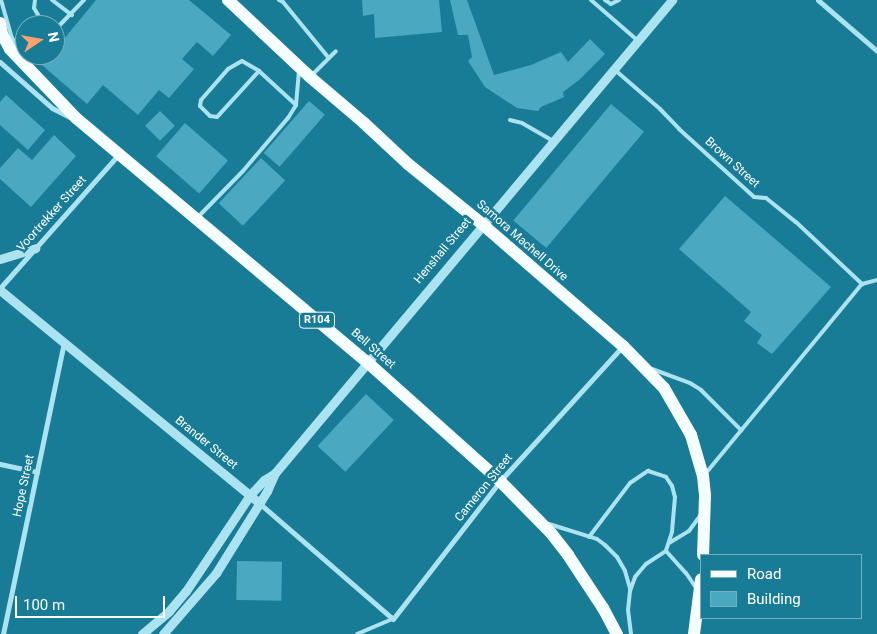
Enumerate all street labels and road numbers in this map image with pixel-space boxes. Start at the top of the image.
street label: Brown Street [702,135,762,191]
street label: Voortrekker Street [14,173,90,255]
street label: Samora Machell Drive [473,197,571,285]
street label: Henshall Street [411,215,475,287]
road number: R104 [298,312,336,328]
street label: Bell Street [348,326,398,372]
street label: Brander Street [172,413,240,473]
street label: Cameron Street [452,451,516,525]
street label: Hope Street [10,454,38,518]

